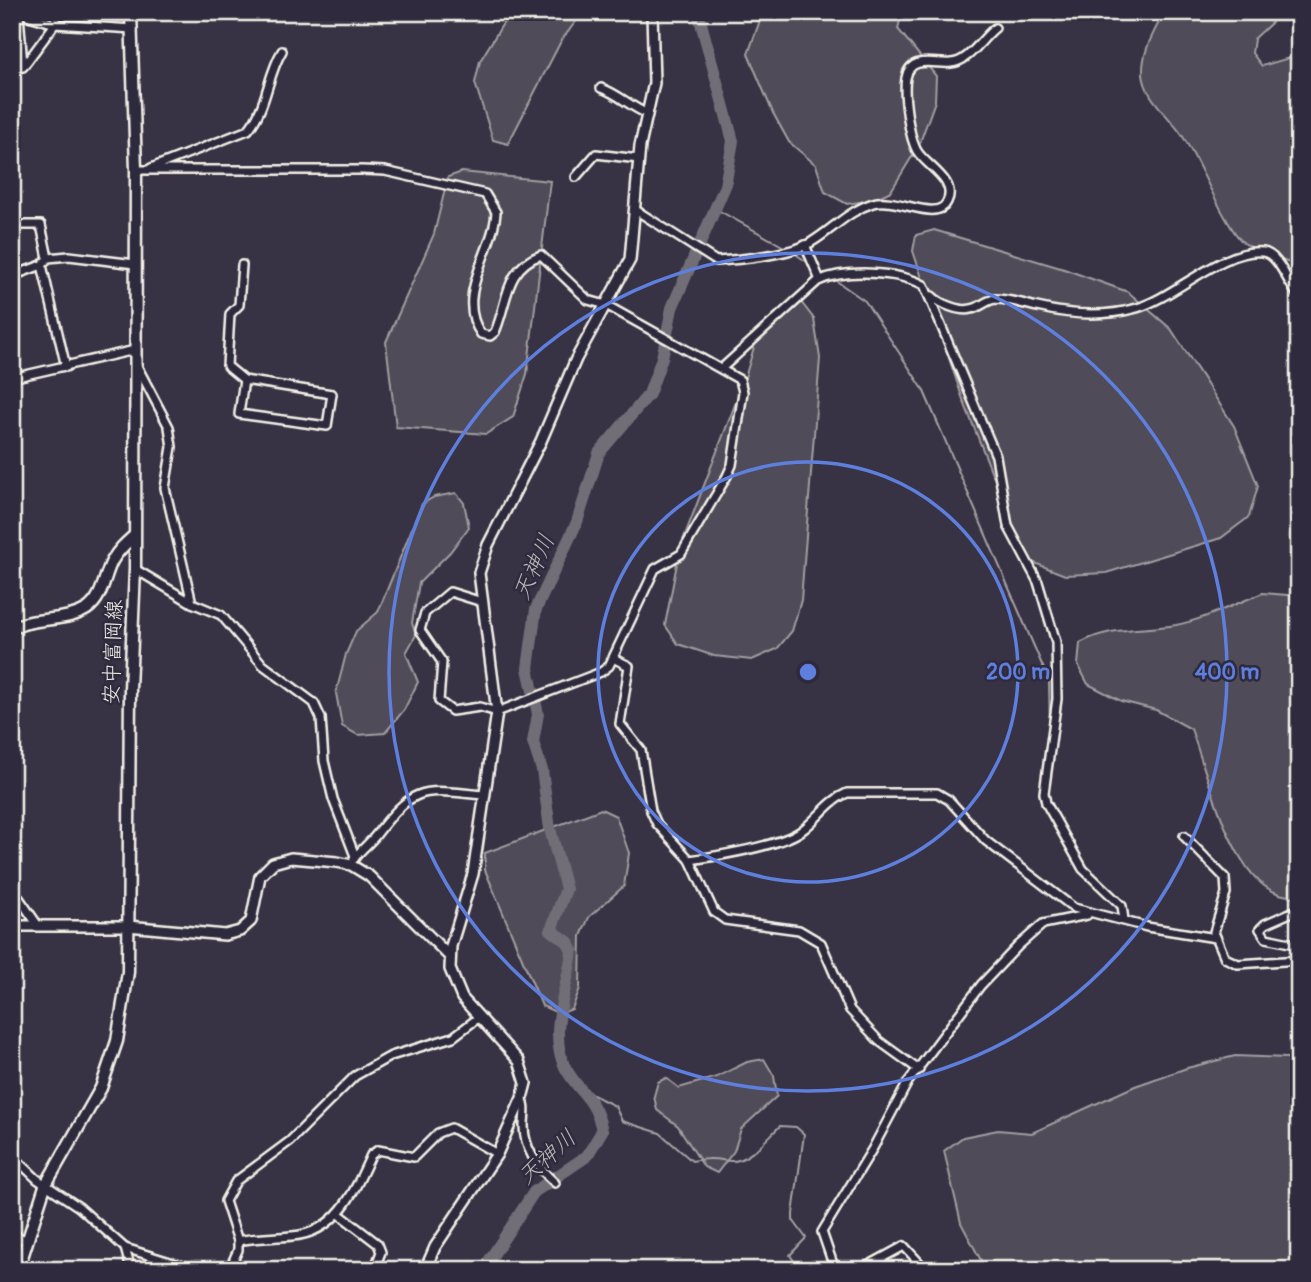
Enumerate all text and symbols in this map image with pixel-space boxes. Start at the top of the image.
water label: 天神川 [507,530,561,604]
street label: 安中富岡線 [98,599,128,705]
text: 200 m [986,659,1050,686]
text: 400 m [1195,659,1259,686]
centre of rings [796,660,820,684]
water label: 天神川 [512,1123,582,1191]

